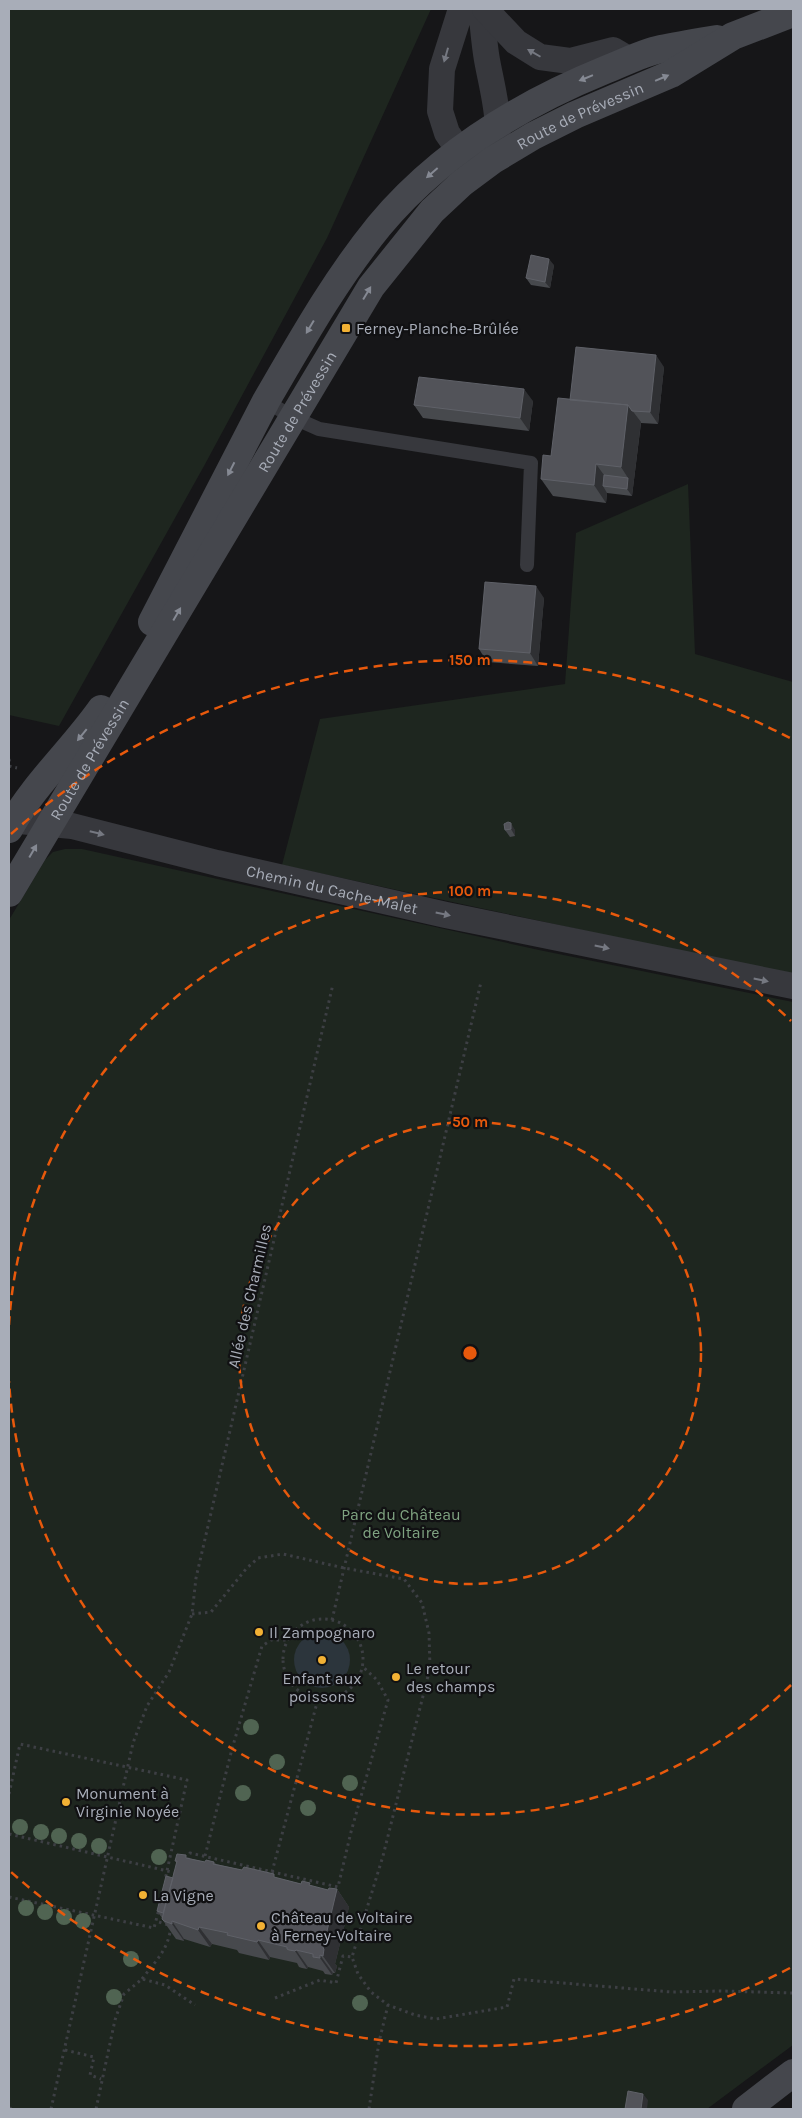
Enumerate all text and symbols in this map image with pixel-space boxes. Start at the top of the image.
one-way arrow [442,48,450,63]
one-way arrow [527,49,542,57]
one-way arrow [655,73,669,81]
one-way arrow [578,74,593,82]
street label: Route de Prévessin [513,78,647,154]
one-way arrow [426,168,439,179]
one-way arrow [363,287,372,300]
place label: Ferney-Planche-Brûlée [356,319,519,338]
one-way arrow [305,320,314,333]
marker: Ferney-Planche-Brûlée [340,322,352,334]
street label: Route de Prévessin [254,347,341,476]
one-way arrow [227,462,235,476]
one-way arrow [173,606,181,621]
text: 150 m [449,651,491,669]
street label: Route de Prévessin [46,695,133,824]
one-way arrow [77,728,88,741]
one-way arrow [90,829,105,837]
one-way arrow [29,845,38,858]
street label: Chemin du Cache-Malet [244,861,420,918]
text: 100 m [449,882,491,900]
one-way arrow [435,910,450,918]
one-way arrow [594,943,610,951]
one-way arrow [754,976,770,984]
text: 50 m [452,1113,488,1131]
street label: Allée des Charmilles [224,1222,275,1370]
centre of rings [461,1344,479,1362]
park label: Parc du Château de Voltaire [341,1505,461,1542]
place label: Il Zampognaro [269,1623,375,1642]
marker: Il Zampognaro [253,1626,265,1638]
marker: Enfant aux poissons [316,1654,328,1666]
place label: Le retour des champs [406,1659,495,1696]
place label: Enfant aux poissons [282,1669,362,1706]
marker: Le retour des champs [390,1671,402,1683]
place label: Monument à Virginie Noyée [76,1784,179,1821]
marker: Monument à Virginie Noyée [60,1796,72,1808]
place label: La Vigne [153,1886,214,1905]
marker: La Vigne [137,1889,149,1901]
place label: Château de Voltaire à Ferney-Voltaire [271,1908,413,1945]
marker: Château de Voltaire à Ferney-Voltaire [255,1920,267,1932]

